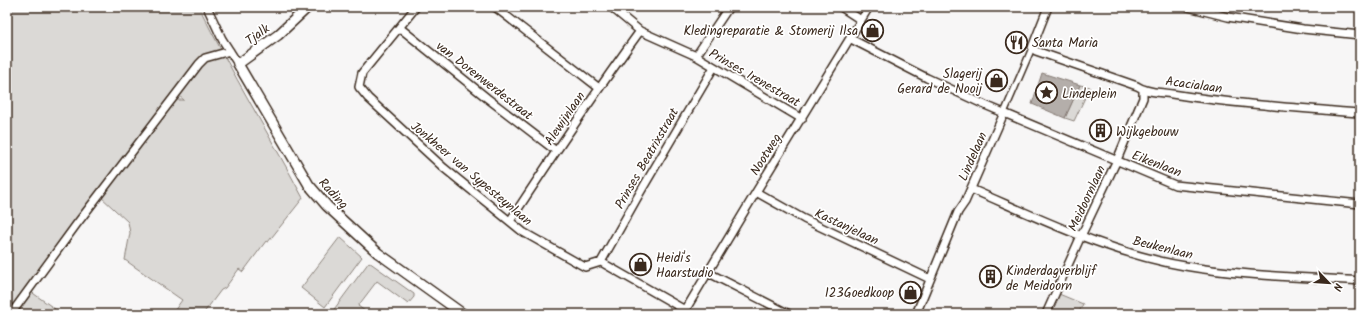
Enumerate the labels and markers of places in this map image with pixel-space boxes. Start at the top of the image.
shop icon: Kledingreparatie & Stomerij Ilsa [860,17,886,43]
place label: Kledingreparatie & Stomerij Ilsa [683,21,858,42]
restaurant icon: Santa Maria [1003,29,1029,55]
place label: Santa Maria [1032,33,1098,54]
place label: Slagerij Gerard de Nooij [897,64,983,100]
shop icon: Slagerij Gerard de Nooij [984,67,1010,93]
place icon: Lindeplein [1033,80,1059,106]
place label: Lindeplein [1062,84,1117,105]
building icon: Wijkgebouw [1088,118,1114,144]
place label: Wijkgebouw [1116,122,1179,143]
place label: Heidi's Haarstudio [656,248,714,284]
shop icon: Heidi's Haarstudio [627,251,653,277]
place label: Kinderdagverblijf de Meidoorn [1006,261,1097,297]
building icon: Kinderdagverblijf de Meidoorn [977,264,1003,290]
shop icon: 123Goedkoop [897,279,923,305]
place label: 123Goedkoop [825,283,895,304]

